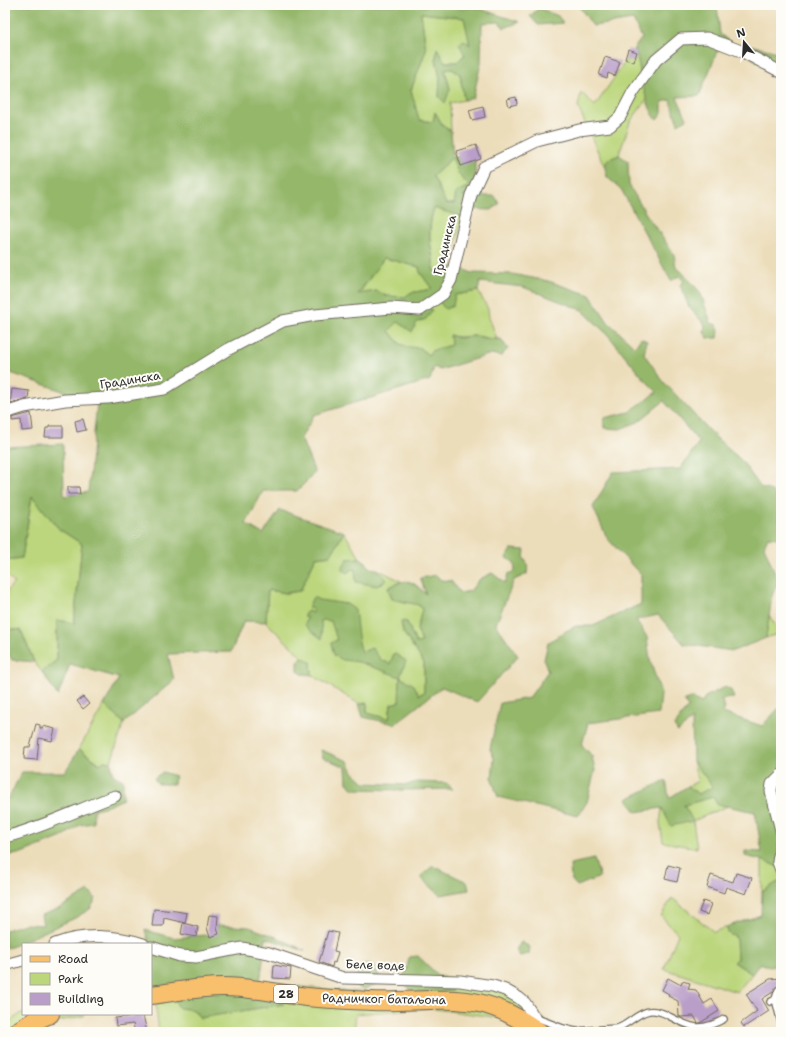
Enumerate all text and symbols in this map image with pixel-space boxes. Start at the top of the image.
north arrow [724,22,764,62]
text: N [735,24,748,41]
street label: Градинска [430,213,460,277]
street label: Градинска [99,367,162,393]
legend [22,943,152,1015]
text: Road [58,951,89,967]
street label: Беле воде [345,956,405,974]
text: Park [58,971,84,987]
road number: 28 [274,985,298,1003]
street label: Радничког батаљона [322,990,447,1008]
text: Building [58,991,104,1007]

